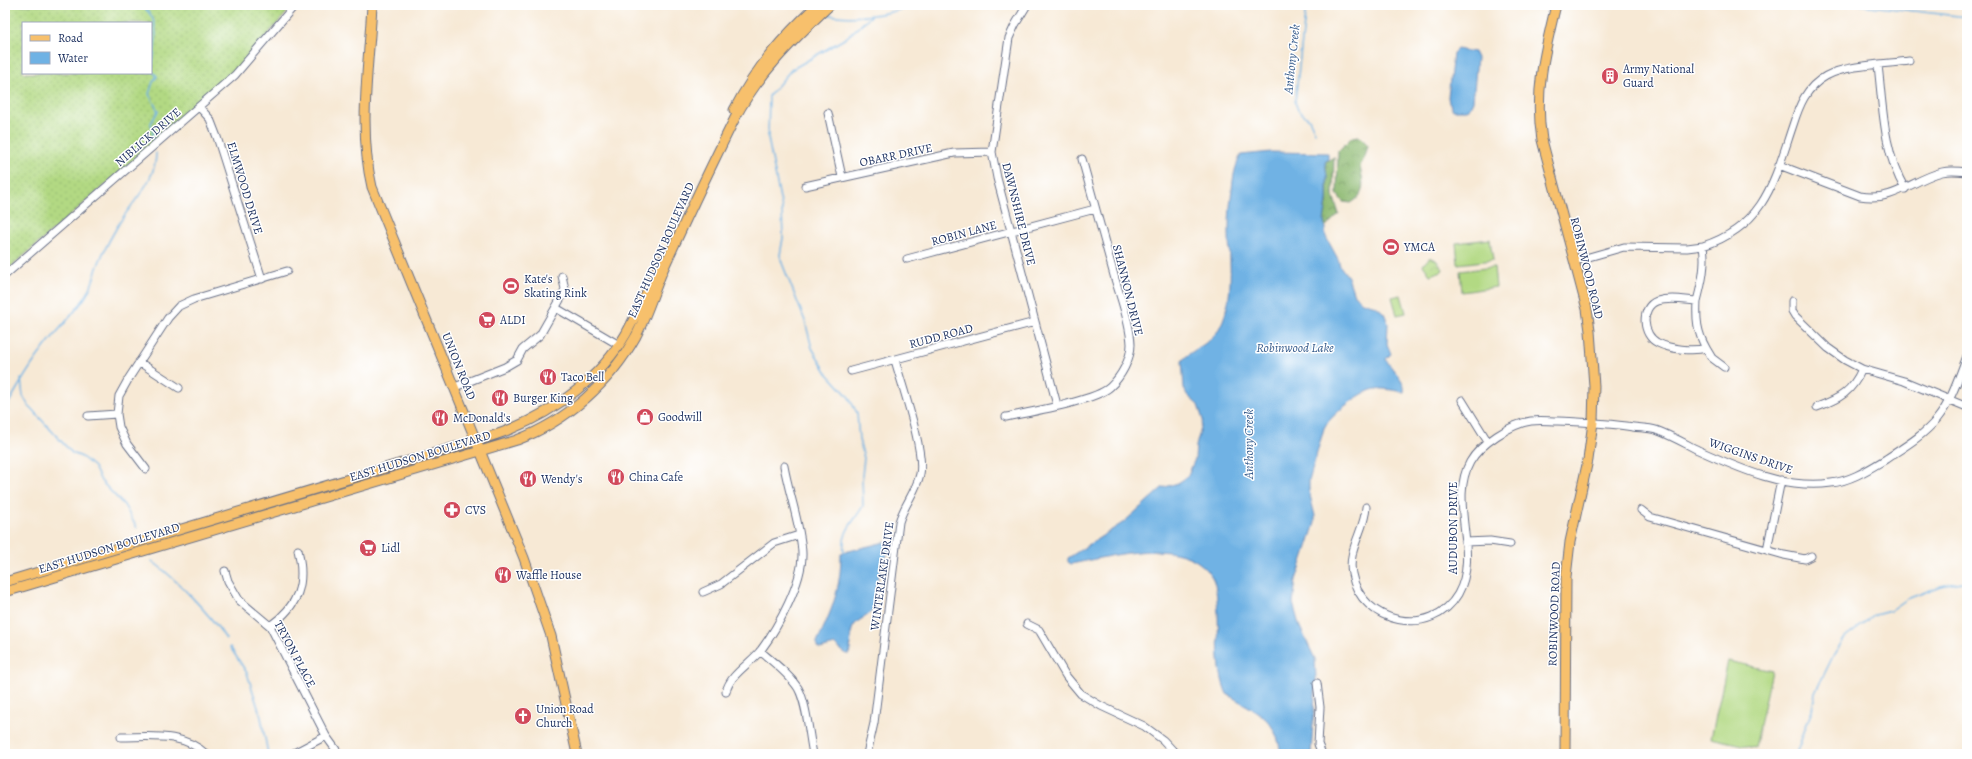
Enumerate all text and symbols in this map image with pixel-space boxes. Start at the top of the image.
legend [22,22,152,74]
water label: Anthony Creek [1279,23,1304,96]
text: Road [58,30,84,46]
text: Water [57,50,88,66]
place label: Army National Guard [1622,61,1694,91]
building icon: Army National Guard [1600,66,1620,86]
street label: NIBLICK DRIVE [112,104,184,170]
street label: OBARR DRIVE [858,139,934,171]
street label: ELMWOOD DRIVE [223,140,267,236]
street label: DAWNSHIRE DRIVE [998,161,1040,267]
street label: EAST HUDSON BOULEVARD [624,180,698,320]
street label: ROBINWOOD ROAD [1567,215,1607,321]
street label: ROBIN LANE [930,217,998,249]
sports icon: YMCA [1381,237,1401,257]
place label: YMCA [1403,239,1436,255]
street label: SHANNON DRIVE [1109,243,1147,337]
place label: Kate's Skating Rink [524,271,587,301]
sports icon: Kate's Skating Rink [501,276,521,296]
supermarket icon: ALDI [477,310,497,330]
place label: ALDI [499,312,526,328]
street label: RUDD ROAD [907,320,975,352]
street label: UNION ROAD [438,330,480,402]
water label: Robinwood Lake [1256,339,1334,356]
restaurant icon: Taco Bell [538,367,558,387]
place label: Taco Bell [561,369,604,385]
restaurant icon: Burger King [490,388,510,408]
place label: Burger King [513,390,573,406]
shop icon: Goodwill [635,407,655,427]
restaurant icon: McDonald's [430,408,450,428]
place label: Goodwill [658,409,702,425]
water label: Anthony Creek [1240,409,1257,480]
place label: McDonald's [453,410,511,426]
street label: EAST HUDSON BOULEVARD [347,427,493,485]
street label: WIGGINS DRIVE [1706,434,1795,478]
restaurant icon: China Cafe [606,467,626,487]
restaurant icon: Wendy's [518,469,538,489]
place label: China Cafe [629,469,683,485]
place label: Wendy's [540,471,583,487]
street label: AUDUBON DRIVE [1445,482,1461,575]
pharmacy icon: CVS [442,500,462,520]
place label: CVS [465,502,486,518]
street label: EAST HUDSON BOULEVARD [36,519,182,577]
street label: WINTERLAKE DRIVE [866,521,898,632]
supermarket icon: Lidl [358,538,378,558]
place label: Lidl [381,540,400,556]
street label: ROBINWOOD ROAD [1544,561,1564,667]
restaurant icon: Waffle House [493,565,513,585]
place label: Waffle House [515,567,582,583]
street label: TRYON PLACE [271,618,319,690]
place label: Union Road Church [536,701,594,731]
church icon: Union Road Church [513,706,533,726]

